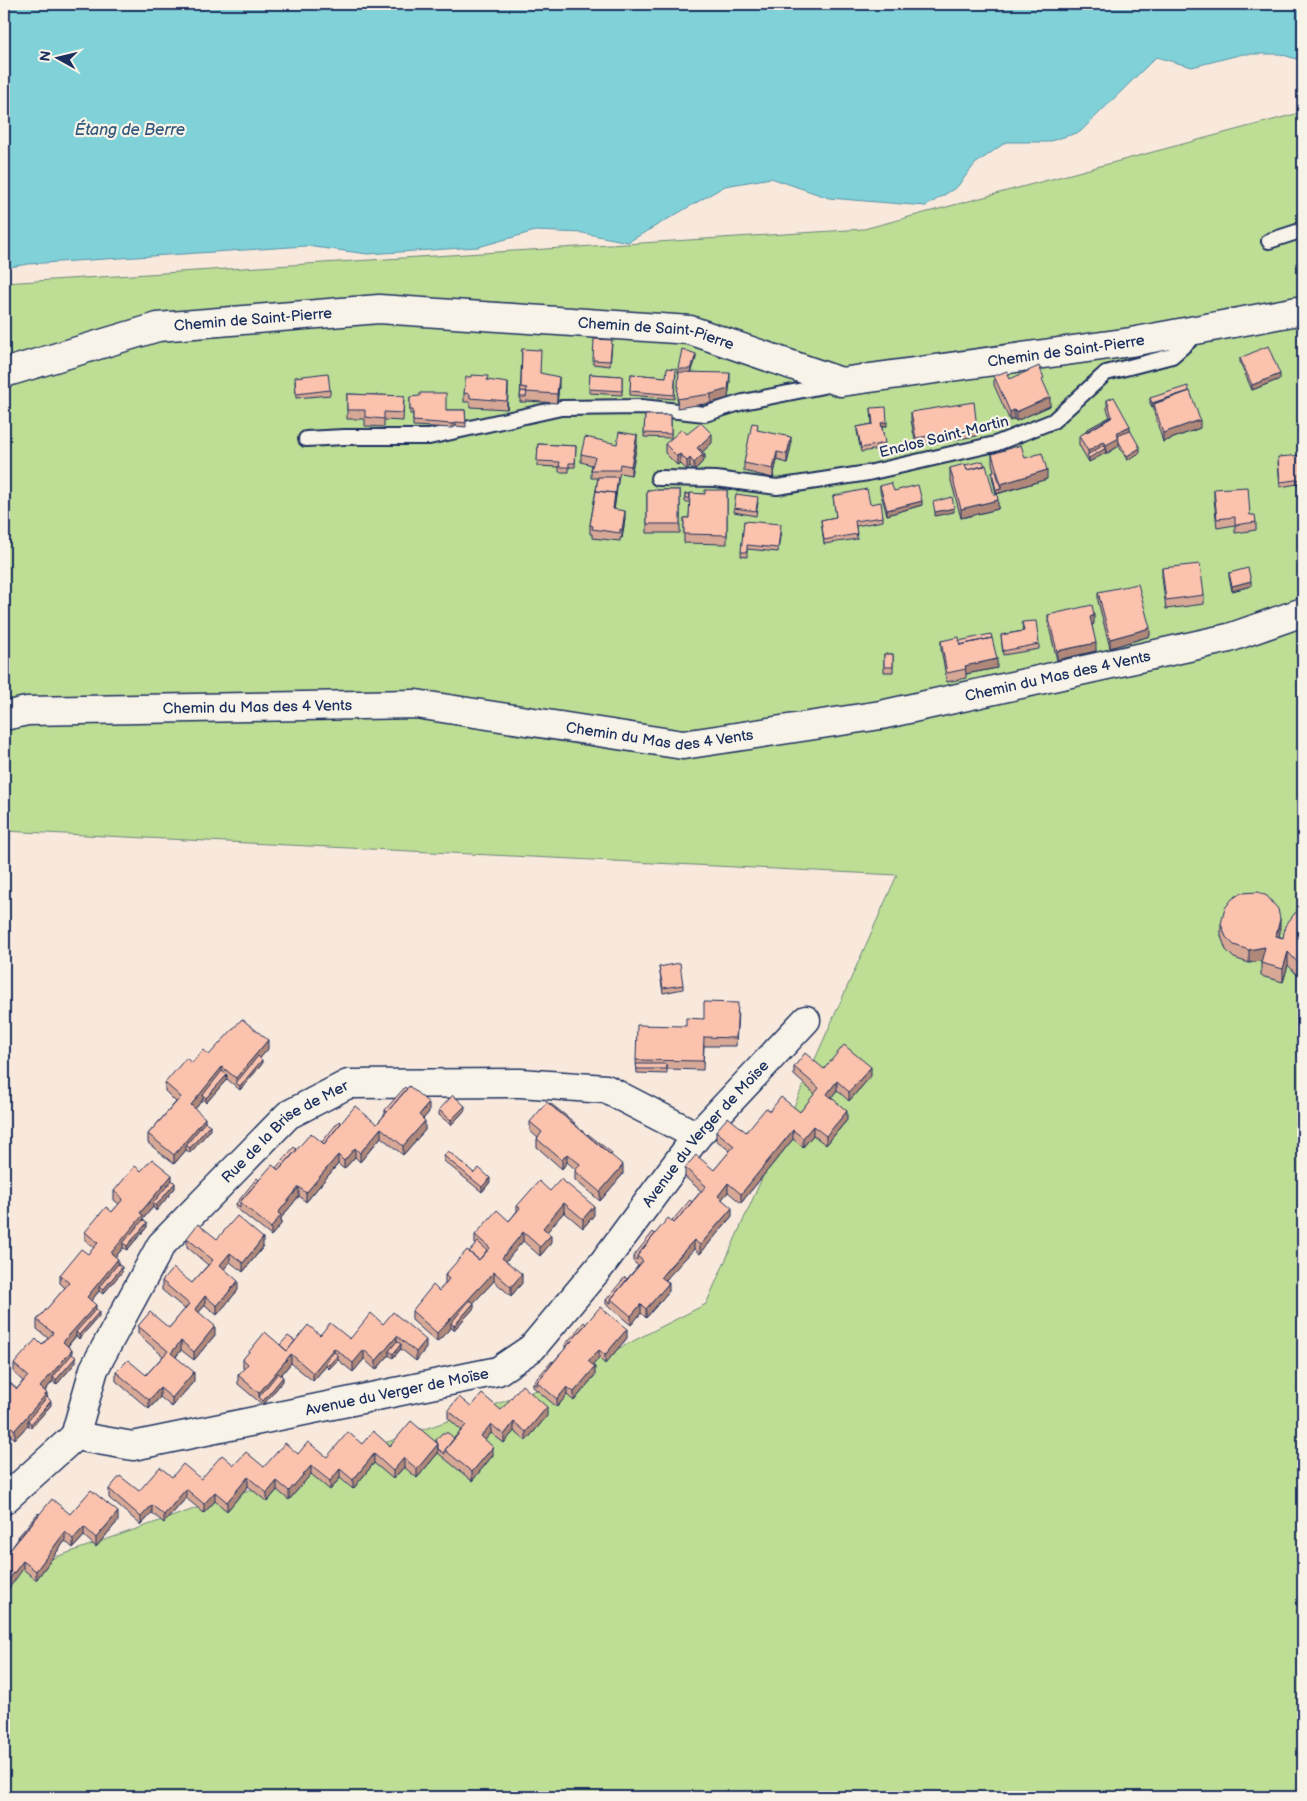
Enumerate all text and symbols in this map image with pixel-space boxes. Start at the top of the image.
north arrow [32,32,82,82]
text: N [36,50,55,63]
water label: Étang de Berre [75,119,185,140]
street label: Chemin de Saint-Pierre [173,303,333,335]
street label: Chemin de Saint-Pierre [577,313,737,354]
street label: Chemin de Saint-Pierre [986,330,1146,371]
street label: Enclos Saint-Martin [877,412,1011,462]
street label: Chemin du Mas des 4 Vents [963,646,1153,706]
street label: Chemin du Mas des 4 Vents [163,696,353,718]
street label: Chemin du Mas des 4 Vents [564,718,755,754]
street label: Avenue du Verger de Moïse [638,1056,773,1211]
street label: Rue de la Brise de Mer [217,1076,352,1187]
street label: Avenue du Verger de Moïse [304,1364,491,1420]

